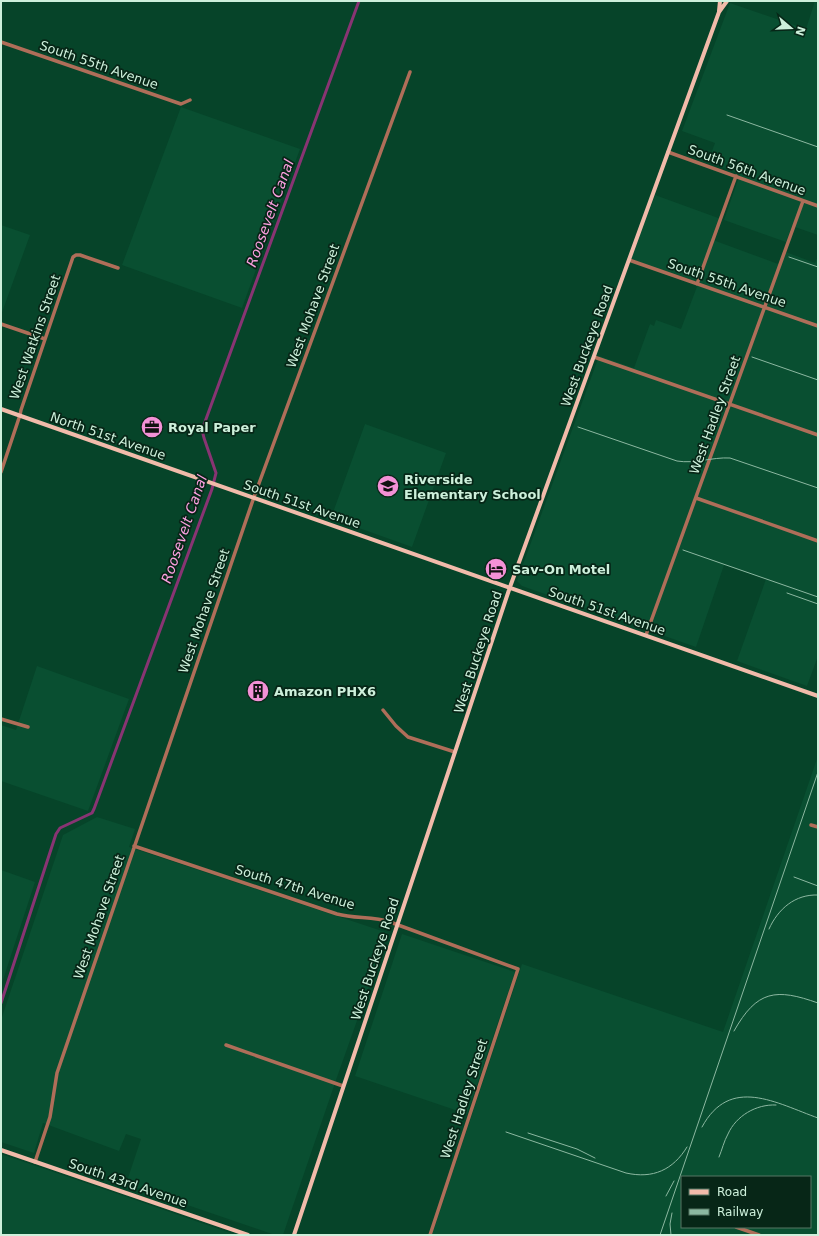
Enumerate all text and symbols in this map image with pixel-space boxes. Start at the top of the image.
north arrow [771,8,811,48]
text: N [792,25,808,38]
street label: South 55th Avenue [38,38,160,92]
street label: South 56th Avenue [686,142,808,198]
water label: Roosevelt Canal [243,157,297,269]
street label: West Mohave Street [284,242,342,370]
street label: South 55th Avenue [666,256,788,310]
street label: West Watkins Street [7,273,63,401]
street label: West Buckeye Road [558,283,616,409]
street label: West Hadley Street [687,354,743,476]
street label: North 51st Avenue [48,409,168,463]
office icon: Royal Paper [139,414,165,440]
place label: Royal Paper [168,420,256,435]
place label: Riverside Elementary School [404,472,541,502]
water label: Roosevelt Canal [158,473,210,585]
school or university icon: Riverside Elementary School [375,473,401,499]
street label: South 51st Avenue [242,477,362,531]
street label: West Mohave Street [176,547,232,675]
hotel icon: Sav-On Motel [483,556,509,582]
place label: Sav-On Motel [512,562,610,577]
street label: South 51st Avenue [547,584,667,638]
street label: West Buckeye Road [451,589,505,715]
building icon: Amazon PHX6 [245,678,271,704]
place label: Amazon PHX6 [274,684,376,699]
street label: West Mohave Street [71,853,127,981]
street label: South 47th Avenue [233,862,357,912]
street label: West Buckeye Road [348,896,402,1022]
street label: West Hadley Street [438,1037,490,1161]
street label: South 43rd Avenue [67,1156,189,1210]
legend [681,1176,811,1228]
text: Road [717,1185,747,1199]
text: Railway [717,1205,763,1219]

